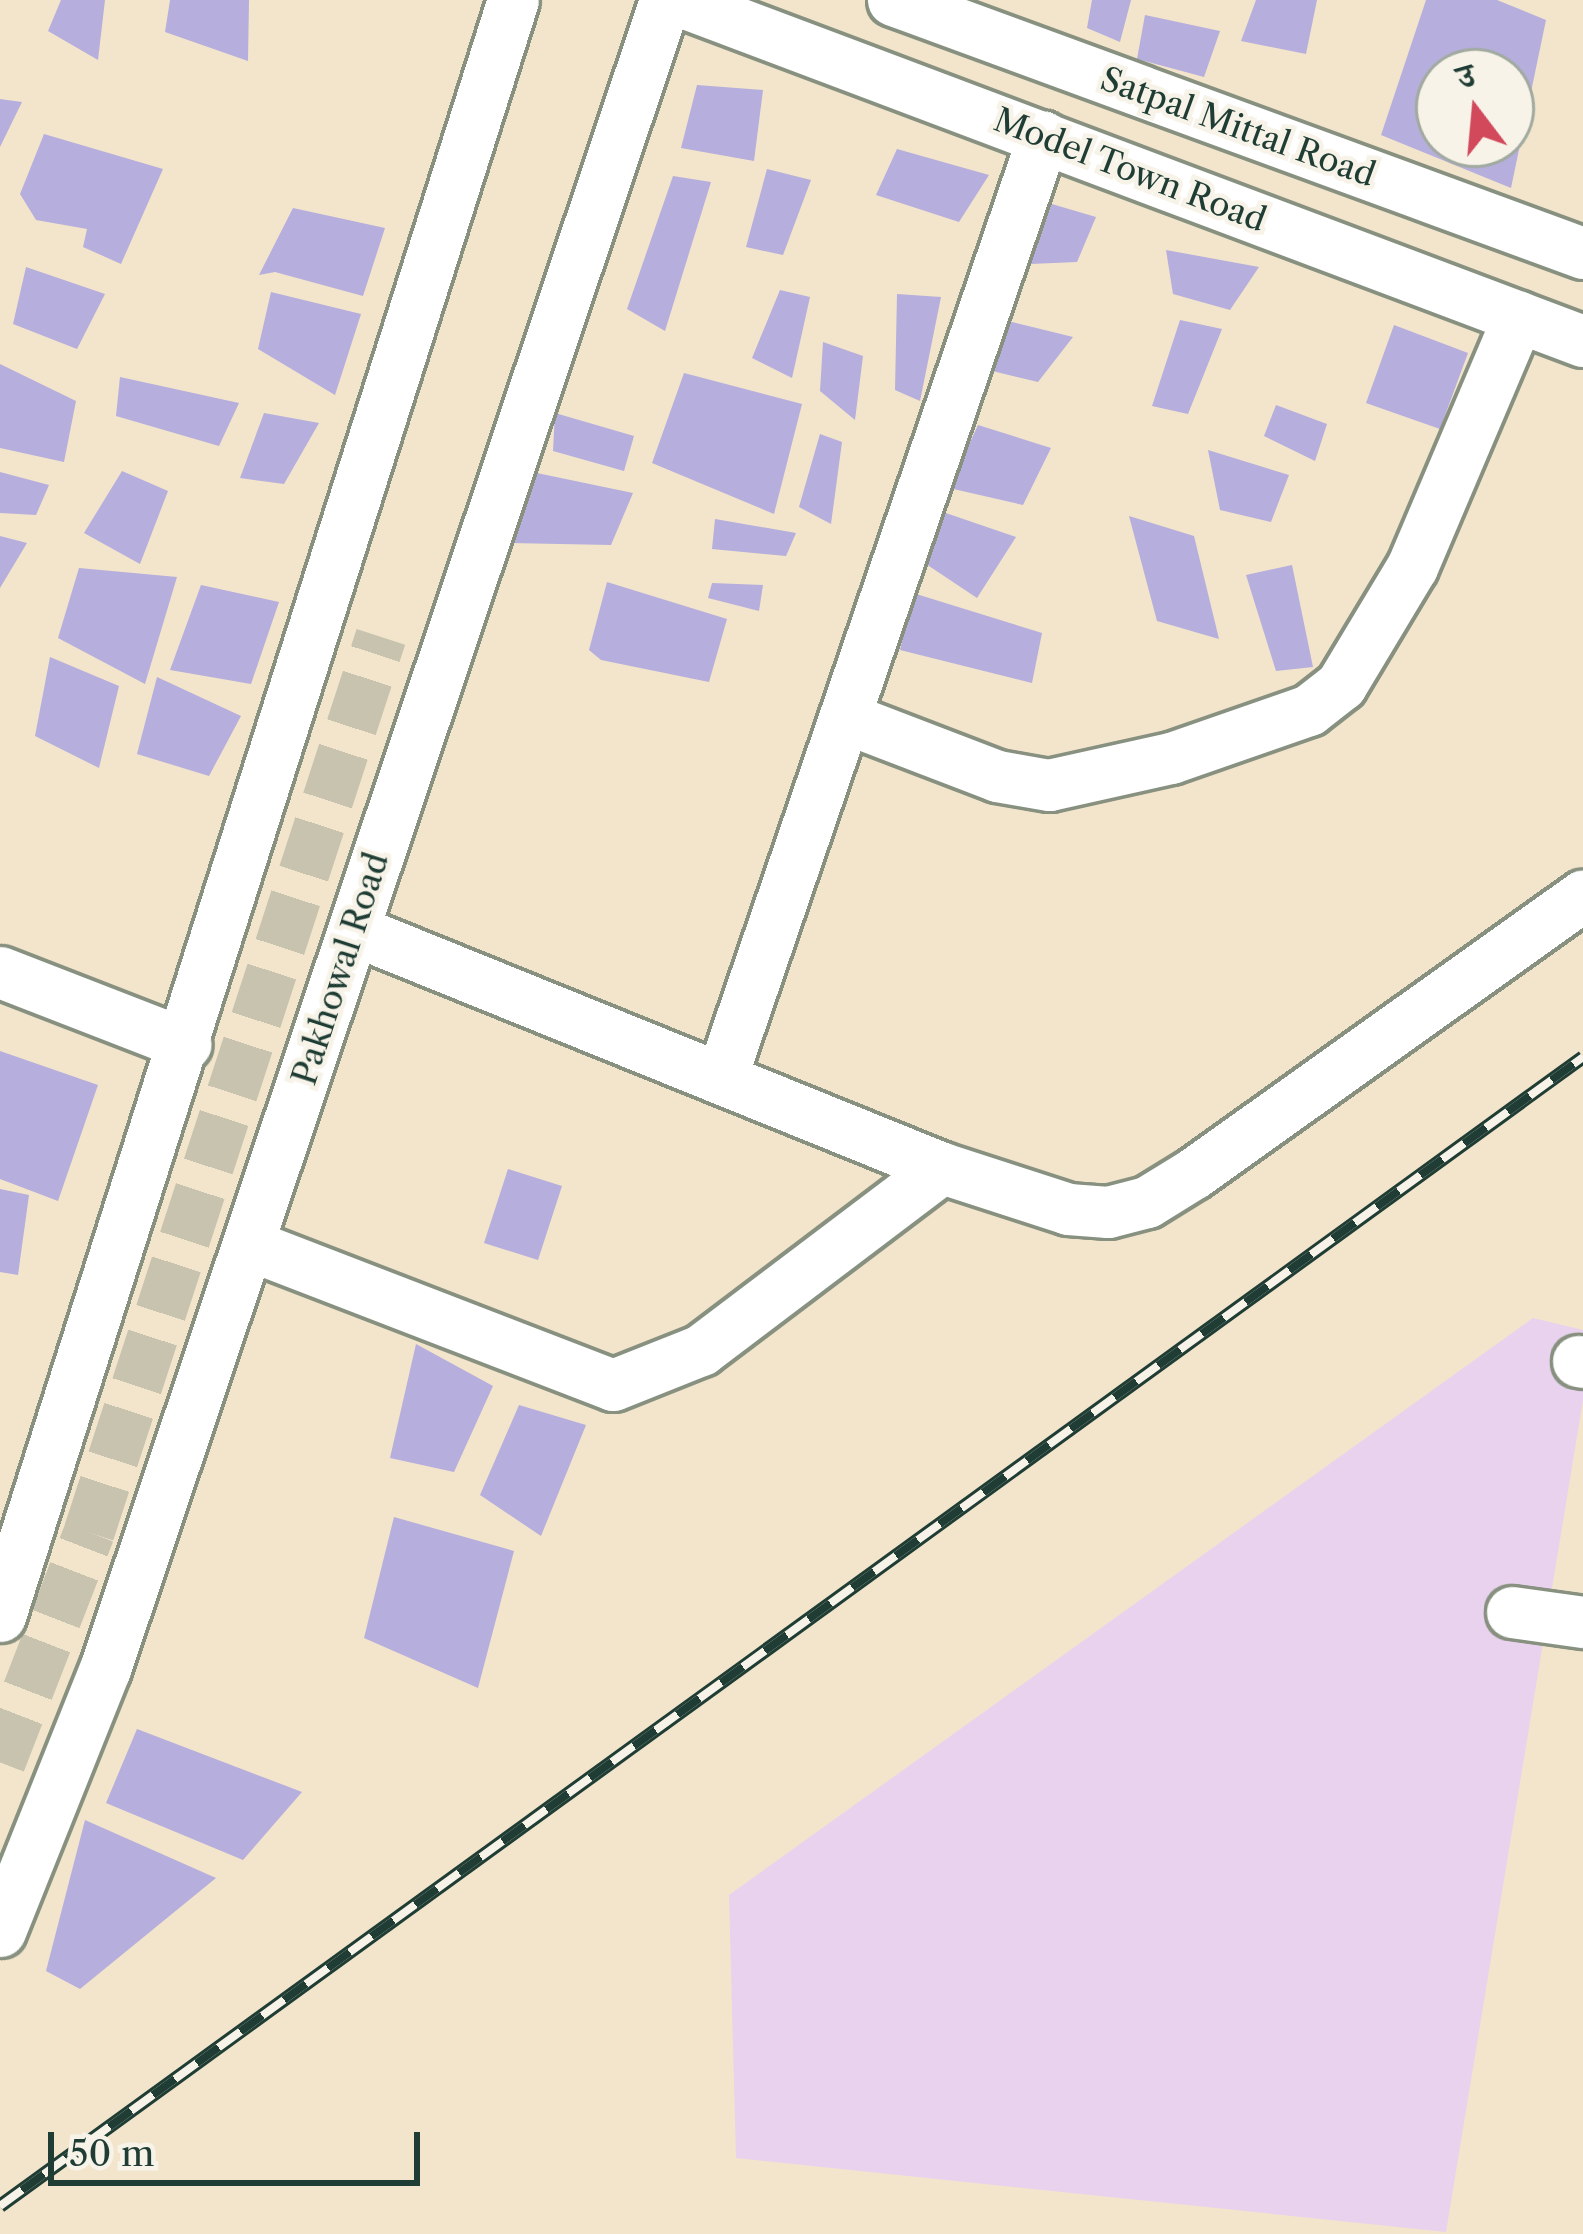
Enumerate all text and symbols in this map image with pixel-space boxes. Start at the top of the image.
north arrow [1415,48,1535,168]
text: उ [1452,54,1479,98]
street label: Satpal Mittal Road [1095,59,1381,195]
street label: Model Town Road [988,100,1272,240]
street label: Pakhowal Road [285,848,397,1090]
scale bar [54,2108,426,2182]
text: 50 m [69,2131,154,2175]

